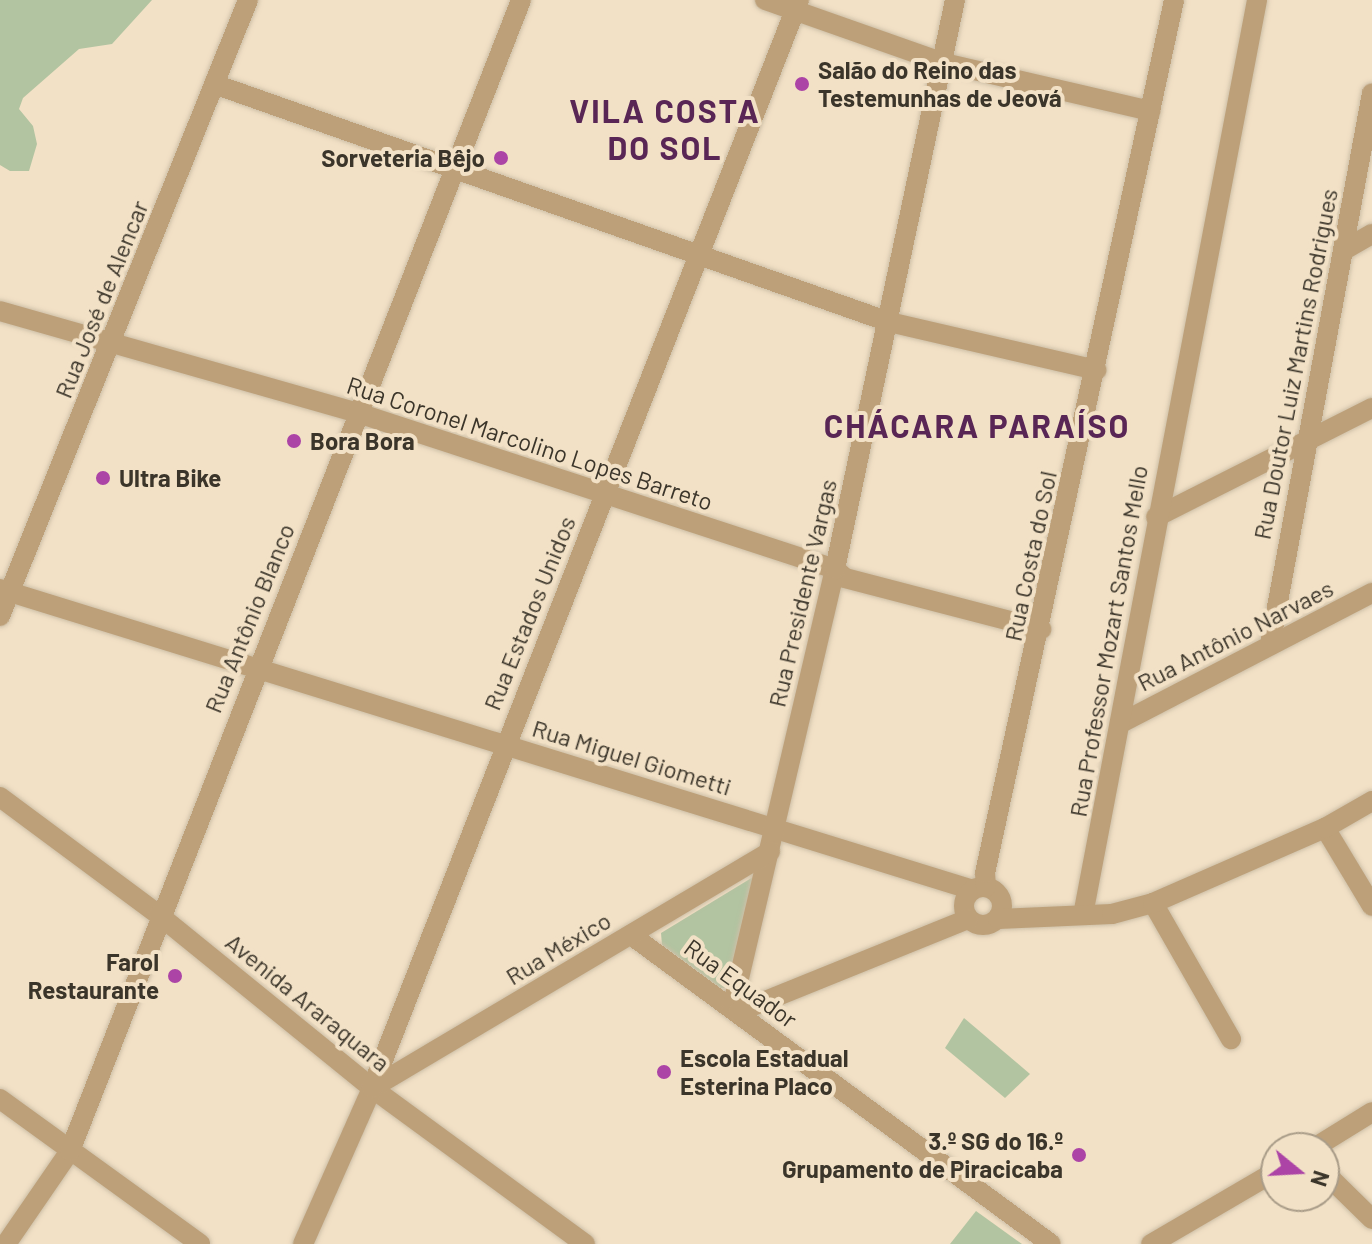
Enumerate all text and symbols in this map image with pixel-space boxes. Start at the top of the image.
place label: Salão do Reino das Testemunhas de Jeová [818,56,1062,112]
marker: Salão do Reino das Testemunhas de Jeová [793,75,811,93]
district label: VILA COSTA DO SOL [569,92,761,167]
place label: Sorveteria Bêjo [321,144,485,172]
marker: Sorveteria Bêjo [492,149,510,167]
street label: Rua Doutor Luiz Martins Rodrigues [1247,186,1343,542]
street label: Rua José de Alencar [48,196,154,402]
street label: Rua Coronel Marcolino Lopes Barreto [343,370,717,516]
district label: CHÁCARA PARAÍSO [824,406,1130,444]
place label: Bora Bora [310,427,415,455]
marker: Bora Bora [285,432,303,450]
street label: Rua Professor Mozart Santos Mello [1063,463,1153,819]
place label: Ultra Bike [119,464,221,492]
street label: Rua Costa do Sol [998,468,1062,644]
marker: Ultra Bike [94,469,112,487]
street label: Rua Presidente Vargas [762,476,842,710]
street label: Rua Estados Unidos [477,512,581,714]
street label: Rua Antônio Blanco [198,519,300,717]
street label: Rua Antônio Narvaes [1132,573,1338,697]
street label: Rua Miguel Giometti [529,713,735,801]
street label: Rua México [500,905,616,991]
street label: Avenida Araraquara [220,927,396,1077]
street label: Rua Equador [679,932,803,1034]
place label: Farol Restaurante [28,948,159,1004]
marker: Farol Restaurante [166,967,184,985]
place label: Escola Estadual Esterina Placo [680,1044,849,1100]
marker: Escola Estadual Esterina Placo [655,1063,673,1081]
place label: 3.º SG do 16.º Grupamento de Piracicaba [782,1127,1063,1183]
north arrow [1260,1132,1340,1212]
marker: 3.º SG do 16.º Grupamento de Piracicaba [1070,1146,1088,1164]
text: N [1306,1168,1336,1190]

